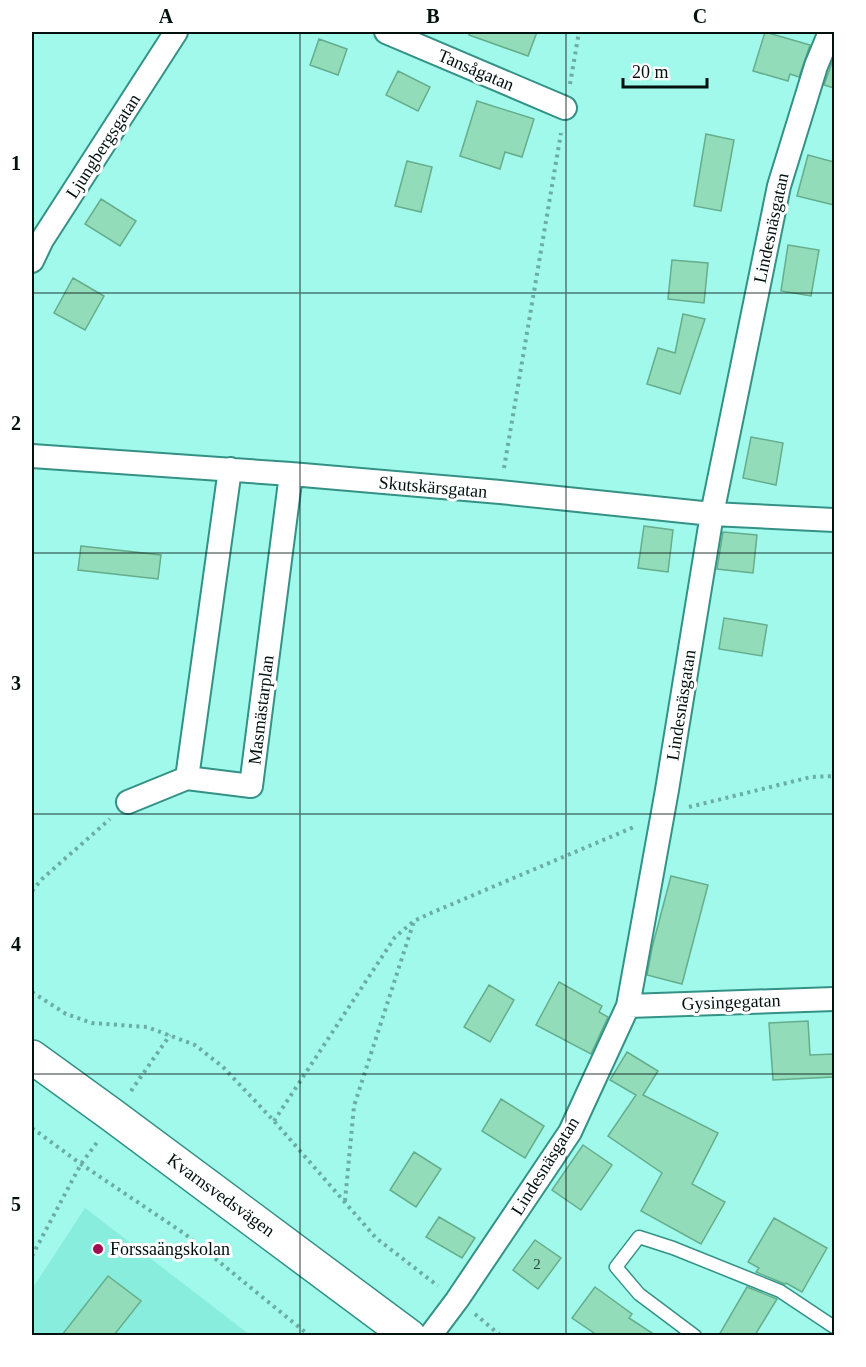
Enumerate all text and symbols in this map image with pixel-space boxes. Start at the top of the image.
text: A [159,5,174,27]
text: B [426,5,440,27]
text: C [693,5,707,27]
street label: Tansågatan [435,45,517,95]
scale bar [623,51,707,89]
text: 20 m [632,62,669,82]
street label: Ljungbergsgatan [62,90,144,202]
text: 1 [11,152,21,174]
street label: Lindesnäsgatan [750,171,792,285]
text: 2 [11,412,21,434]
street label: Skutskärsgatan [378,472,488,502]
street label: Lindesnäsgatan [662,648,700,762]
street label: Masmästarplan [244,654,278,766]
text: 3 [11,672,21,694]
text: 4 [11,933,21,955]
street label: Gysingegatan [681,990,781,1014]
street label: Lindesnäsgatan [507,1113,583,1219]
street label: Kvarnsvedsvägen [163,1149,279,1241]
text: 5 [11,1193,21,1215]
place label: Forssaängskolan [110,1239,230,1259]
marker: Forssaängskolan [91,1242,105,1256]
house number: 2 [533,1256,541,1272]

